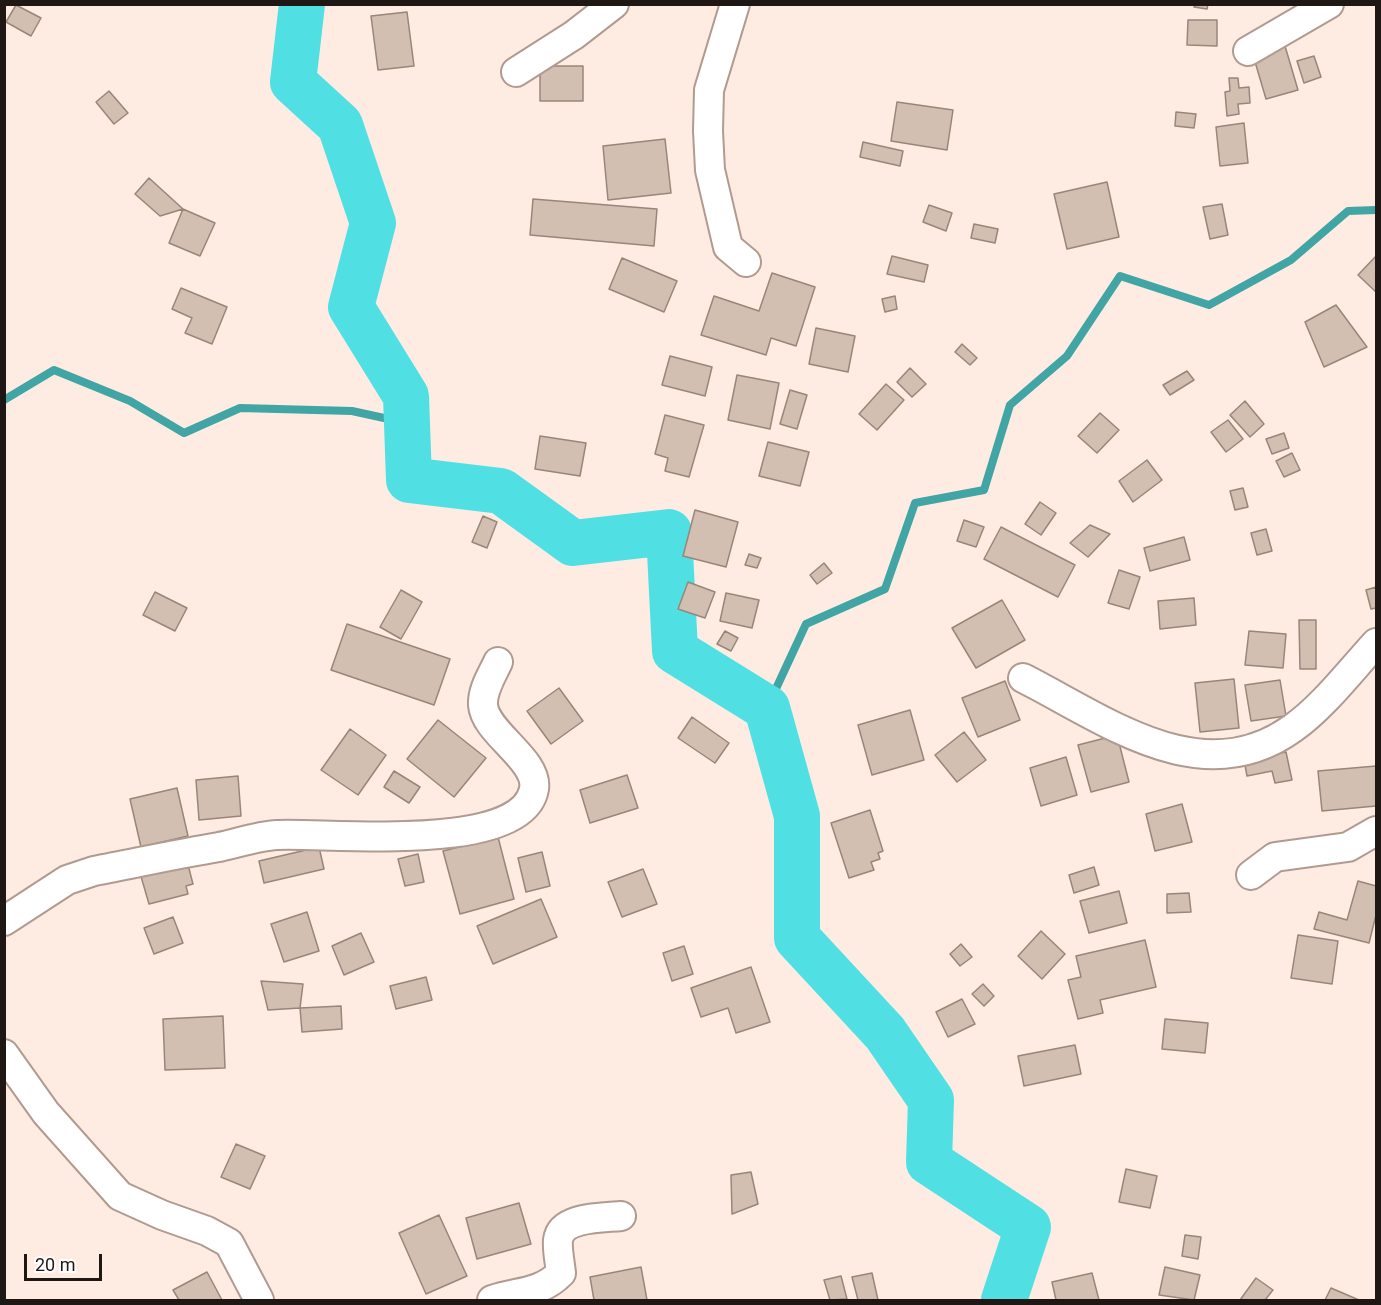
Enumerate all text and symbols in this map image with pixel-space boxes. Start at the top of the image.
scale bar [27,1242,105,1280]
text: 20 m [35,1254,75,1275]

